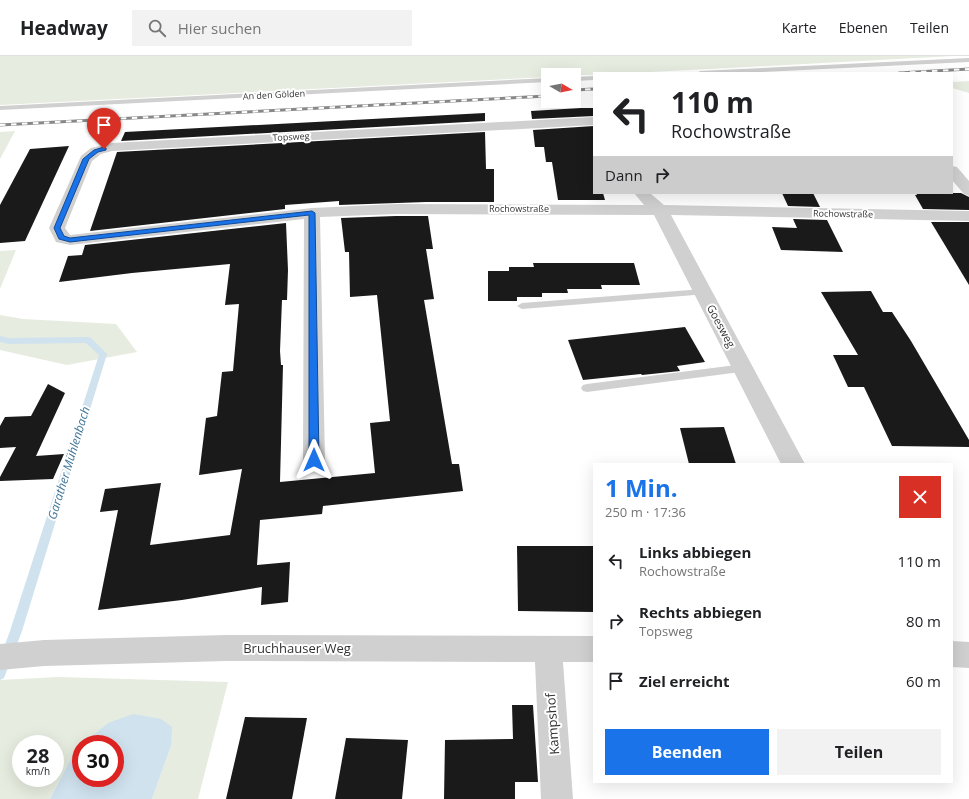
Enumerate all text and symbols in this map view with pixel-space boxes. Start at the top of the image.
search box [132,10,412,46]
text: Headway [20,15,108,41]
icon: search [146,17,168,39]
text: Hier suchen [178,18,261,38]
text: Karte [782,18,817,37]
text: Ebenen [839,18,888,37]
text: Teilen [910,18,949,37]
north arrow [541,68,581,108]
map controls [541,68,581,108]
text: 110 m [671,83,754,121]
street label: An den Gölden [243,86,305,103]
icon: left [605,88,657,140]
pin [87,108,121,149]
icon: arrive [93,114,115,136]
text: Rochowstraße [671,119,791,143]
street label: Topsweg [272,129,310,144]
icon: right [651,164,673,186]
text: Dann [605,165,643,185]
street label: Rochowstraße [489,202,549,215]
street label: Rochowstraße [813,206,873,221]
street label: Goesweg [704,302,739,350]
water label: Garather Mühlenbach [43,404,94,521]
position arrow [293,439,335,481]
text: 1 Min. [605,471,678,504]
button: close [899,476,941,518]
text: 250 m · 17:36 [605,503,686,521]
text: Links abbiegen [639,542,751,562]
icon: left [605,550,627,572]
text: 110 m [897,551,941,571]
text: Rochowstraße [639,562,726,580]
text: Rechts abbiegen [639,602,762,622]
icon: right [605,610,627,632]
text: 80 m [906,611,941,631]
text: Topsweg [639,622,693,640]
street label: Bruchhauser Weg [243,639,351,657]
icon: arrive [605,670,627,692]
text: Ziel erreicht [639,671,730,691]
text: 60 m [906,671,941,691]
street label: Kampshof [541,692,563,755]
button: Beenden [605,729,769,775]
button: Teilen [777,729,941,775]
speed limit sign: 30 [72,735,124,787]
text: 28 [27,742,49,769]
text: km/h [26,764,50,778]

